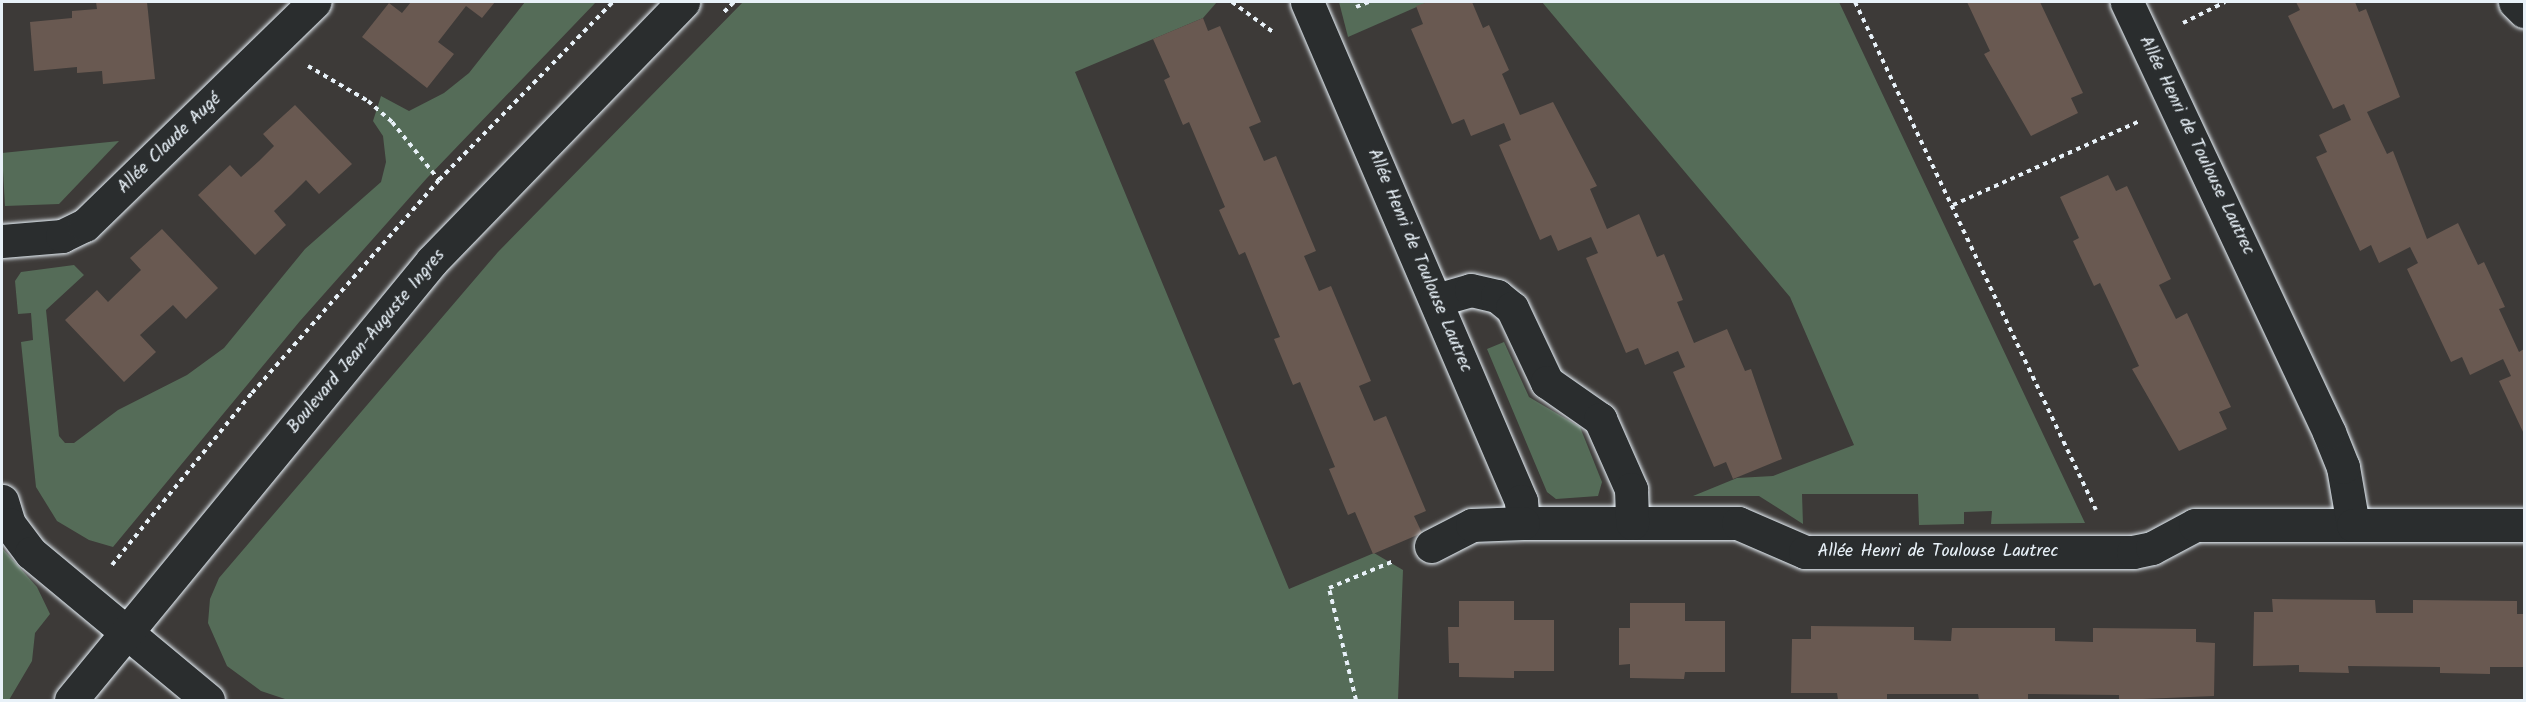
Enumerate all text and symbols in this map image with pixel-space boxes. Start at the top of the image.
street label: Allée Henri de Toulouse Lautrec [2133,33,2259,259]
street label: Allée Claude Augé [114,89,226,199]
street label: Allée Henri de Toulouse Lautrec [1362,146,1476,376]
street label: Boulevard Jean-Auguste Ingres [284,245,450,439]
street label: Allée Henri de Toulouse Lautrec [1817,541,2059,563]

